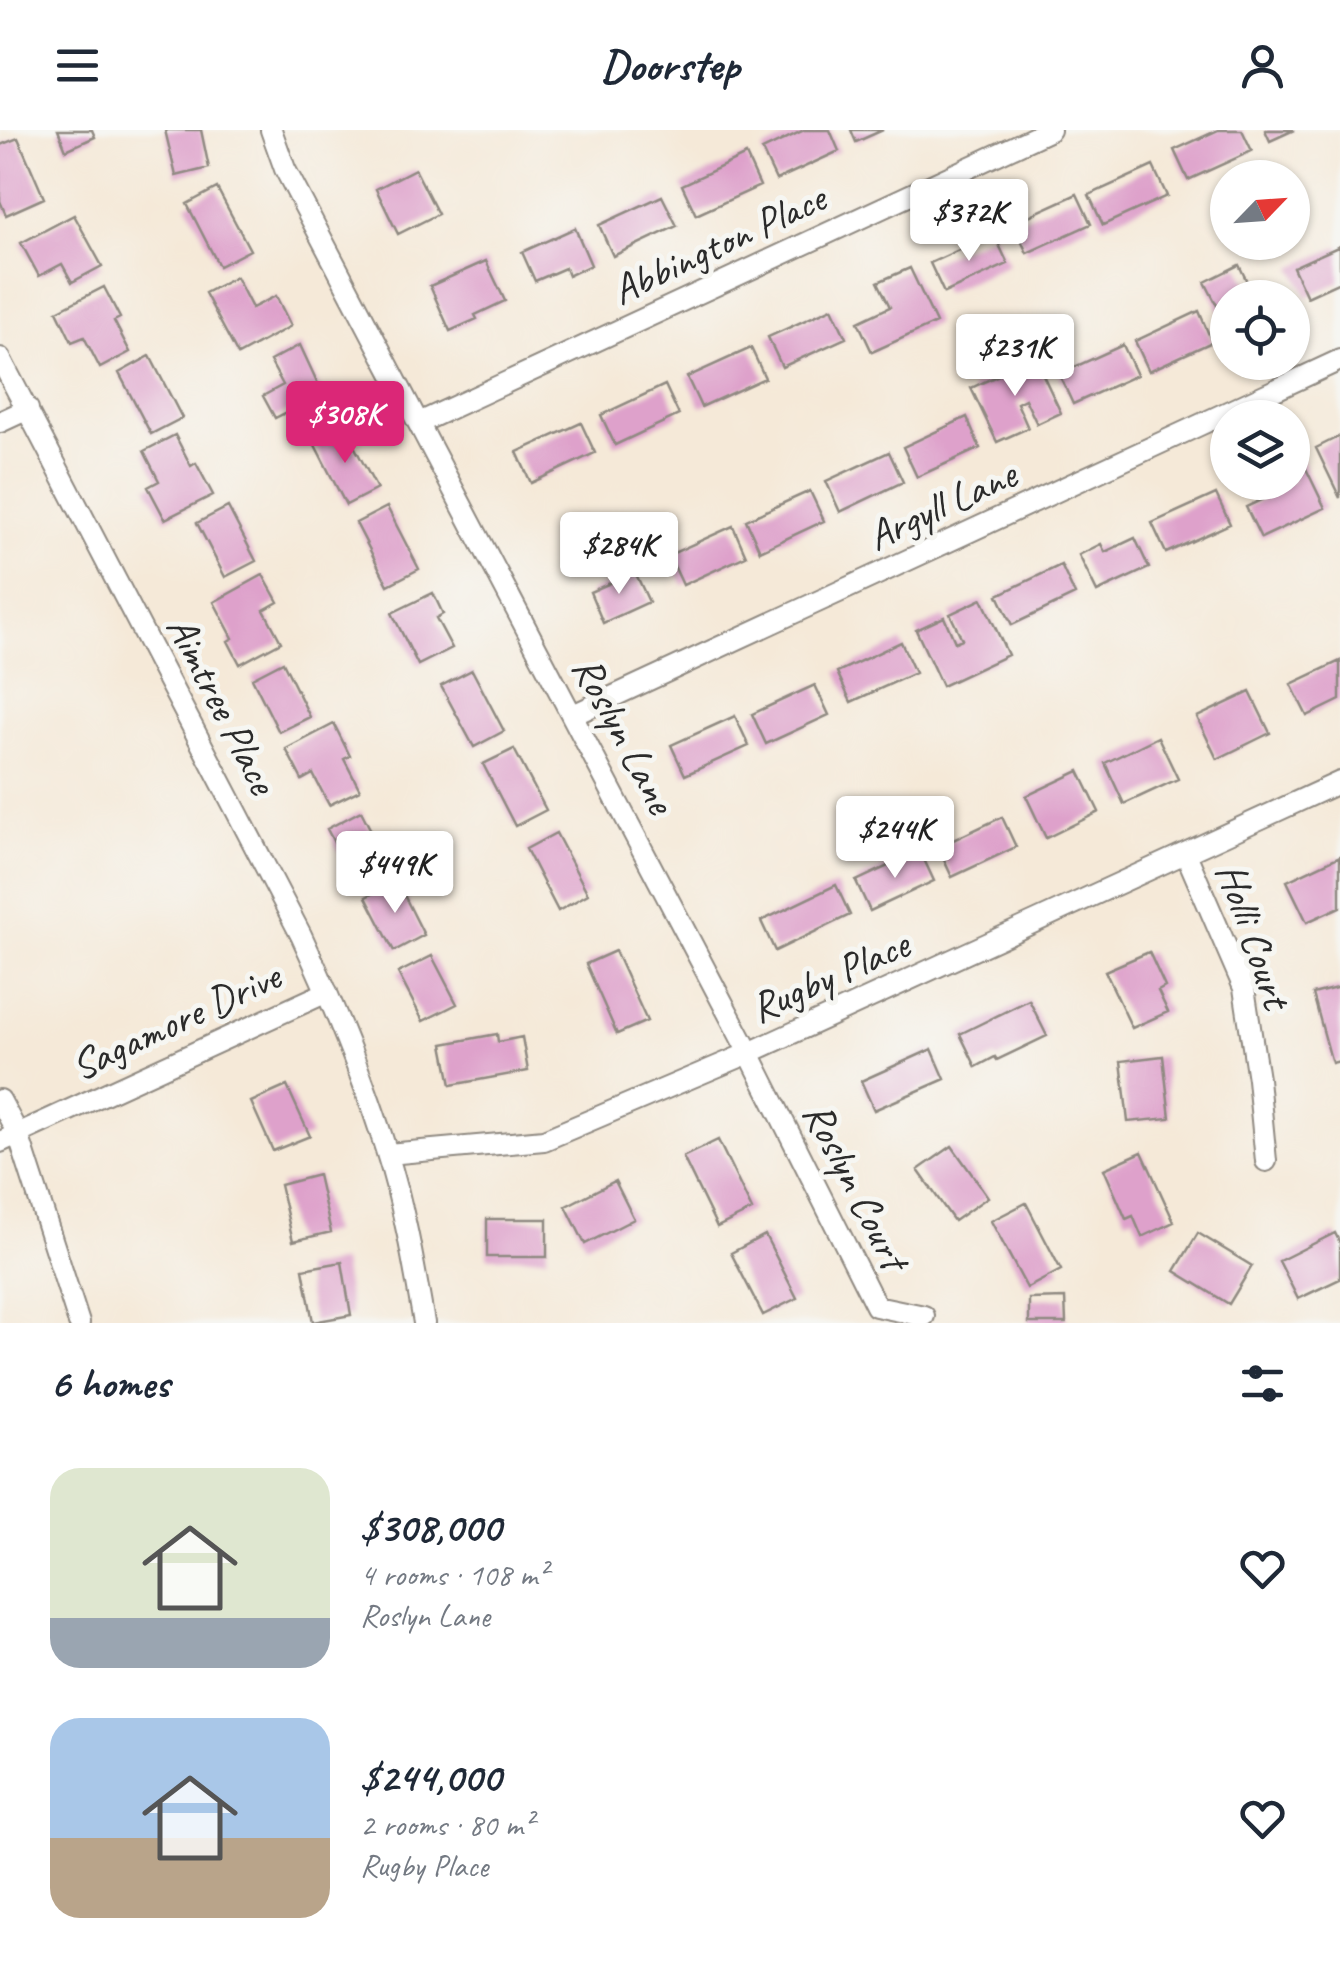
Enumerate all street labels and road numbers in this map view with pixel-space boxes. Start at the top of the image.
street label: Abbington Place [603,170,837,317]
street label: Argyll Lane [859,447,1027,563]
street label: Aimtree Place [154,607,290,805]
street label: Roslyn Lane [560,647,688,825]
street label: Holli Court [1204,856,1304,1019]
street label: Rugby Place [742,917,919,1035]
street label: Sagamore Drive [63,949,291,1093]
street label: Roslyn Court [791,1093,923,1283]

